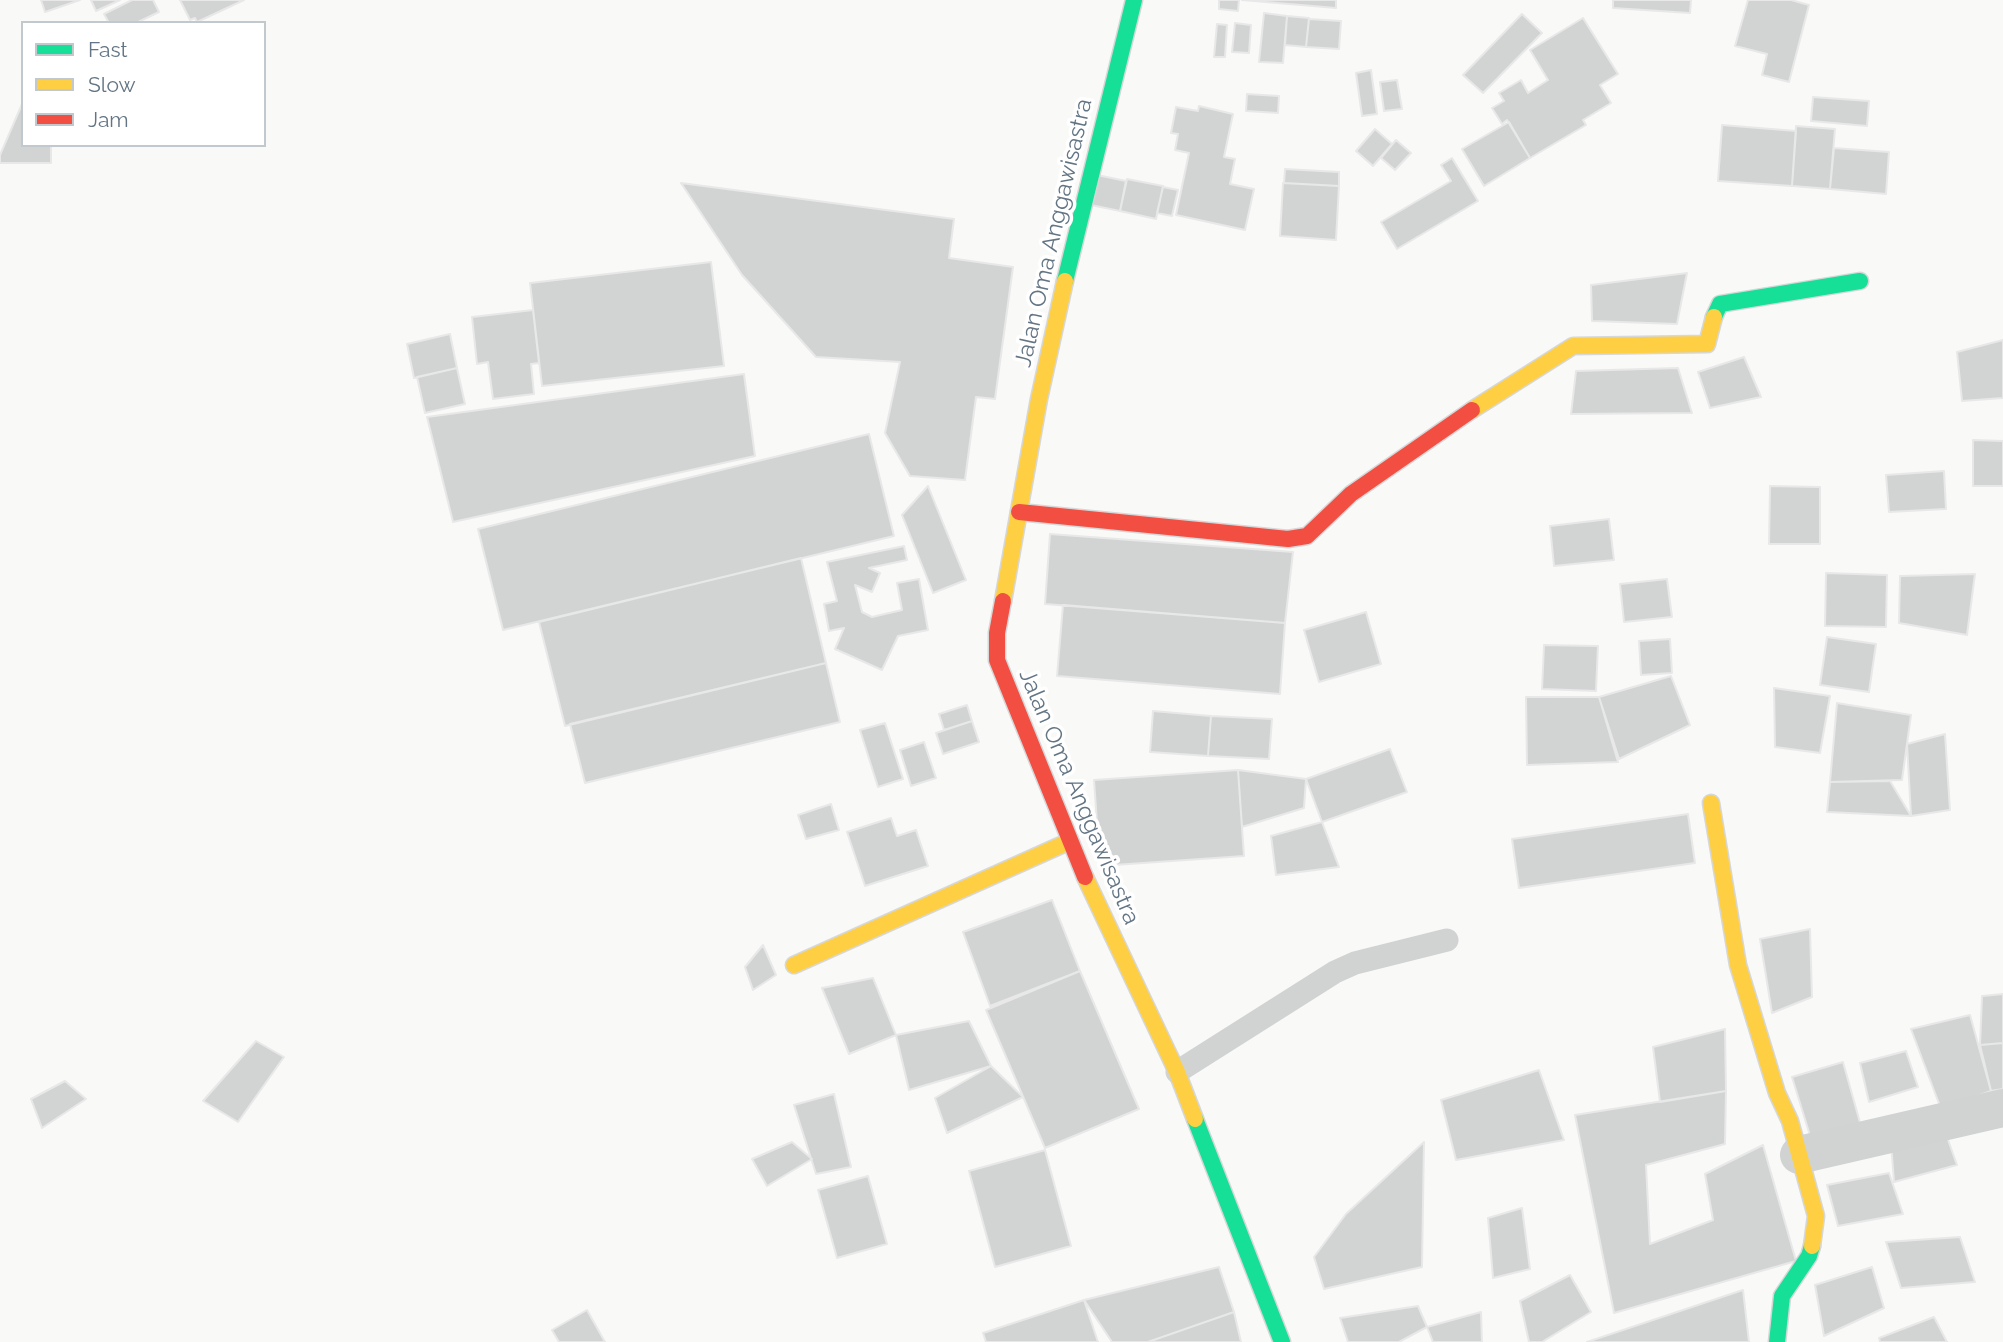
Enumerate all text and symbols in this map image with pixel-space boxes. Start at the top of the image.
legend [21,21,266,147]
text: Fast [88,37,128,62]
text: Slow [88,72,136,97]
street label: Jalan Oma Anggawisastra [1010,96,1098,370]
text: Jam [88,107,129,132]
street label: Jalan Oma Anggawisastra [1013,665,1145,929]

